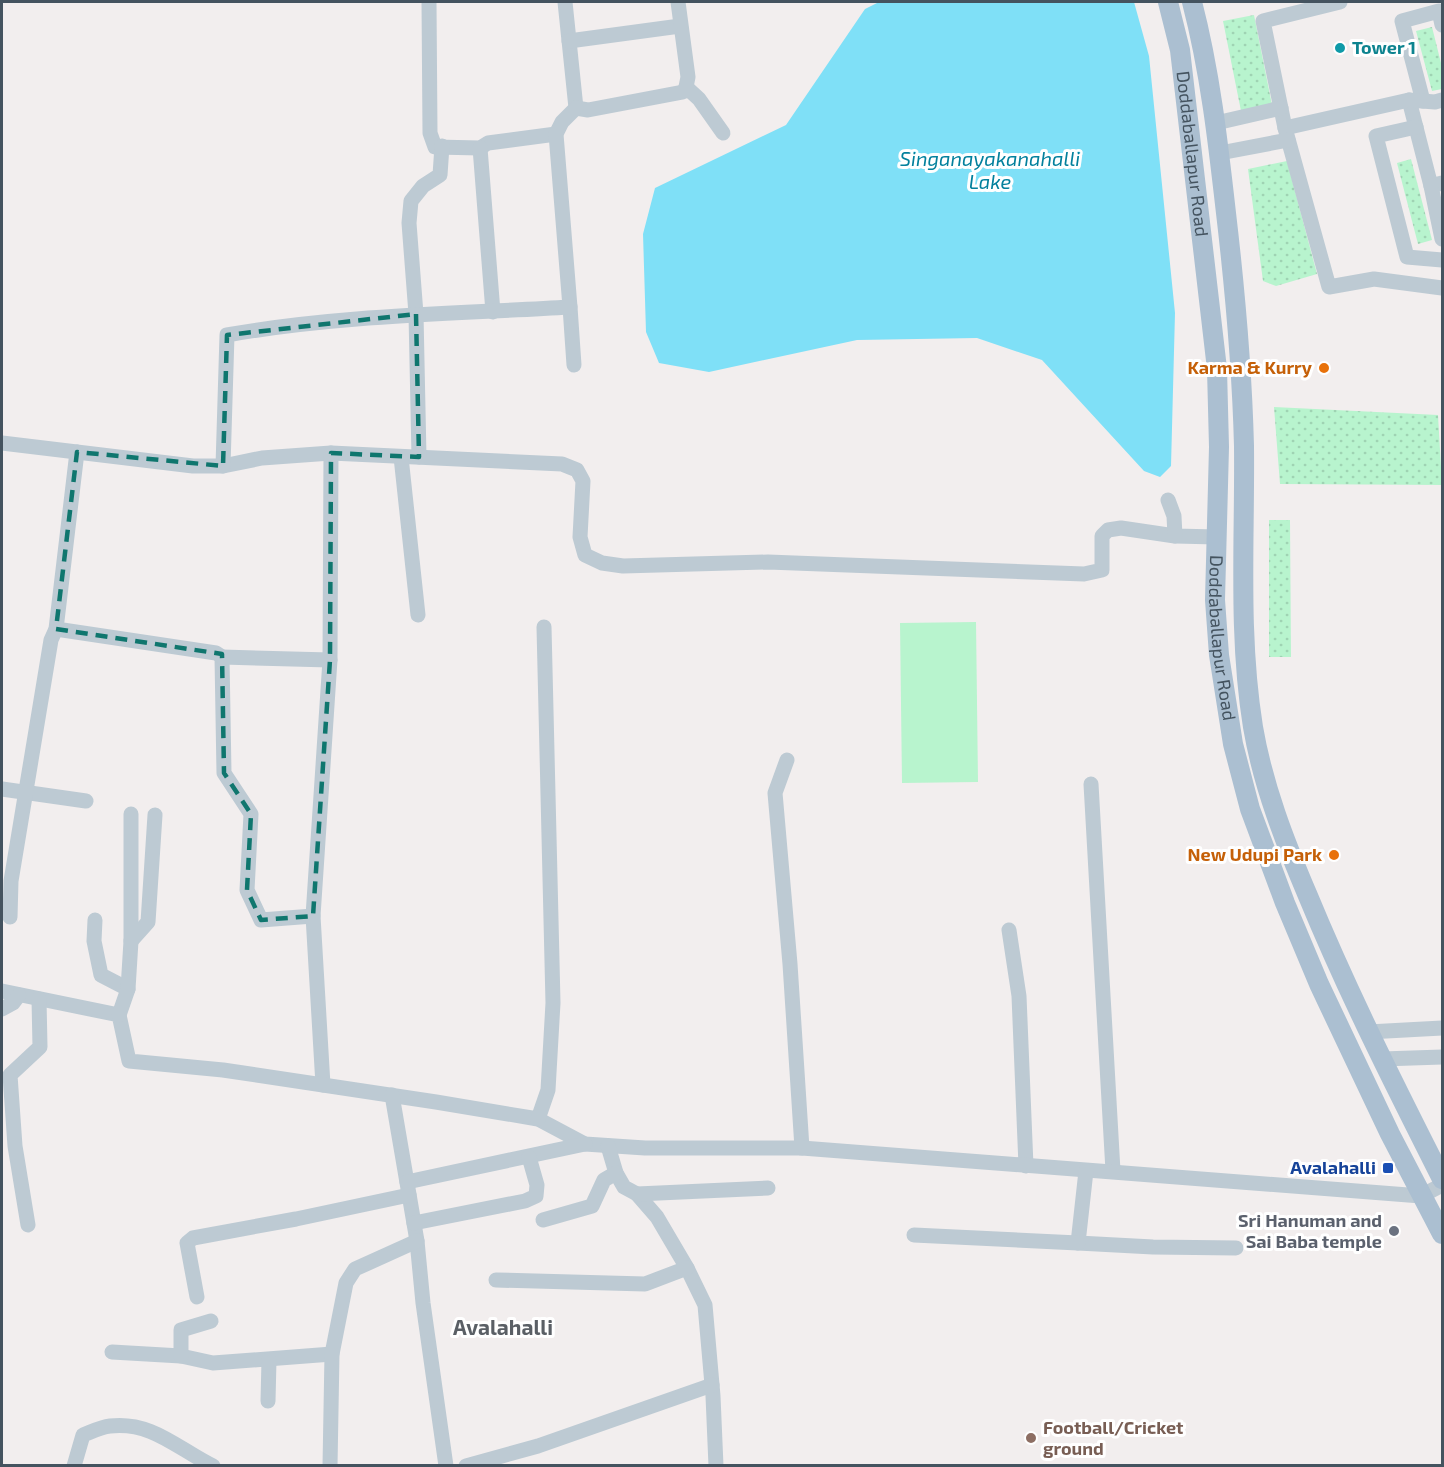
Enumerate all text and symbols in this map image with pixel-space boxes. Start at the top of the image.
place label: Tower 1 [1352,36,1416,58]
marker: Tower 1 [1333,41,1347,55]
street label: Doddaballapur Road [1173,70,1214,238]
water label: Singanayakanahalli Lake [900,146,1080,193]
place label: Karma & Kurry [1187,356,1313,378]
marker: Karma & Kurry [1317,361,1331,375]
street label: Doddaballapur Road [1205,555,1241,722]
place label: New Udupi Park [1188,843,1322,865]
marker: New Udupi Park [1327,848,1341,862]
place label: Avalahalli [1290,1156,1376,1178]
marker: Avalahalli [1381,1161,1395,1175]
place label: Sri Hanuman and Sai Baba temple [1238,1209,1382,1252]
marker: Sri Hanuman and Sai Baba temple [1387,1224,1401,1238]
district label: Avalahalli [453,1314,553,1339]
place label: Football/Cricket ground [1043,1416,1184,1459]
marker: Football/Cricket ground [1024,1431,1038,1445]

